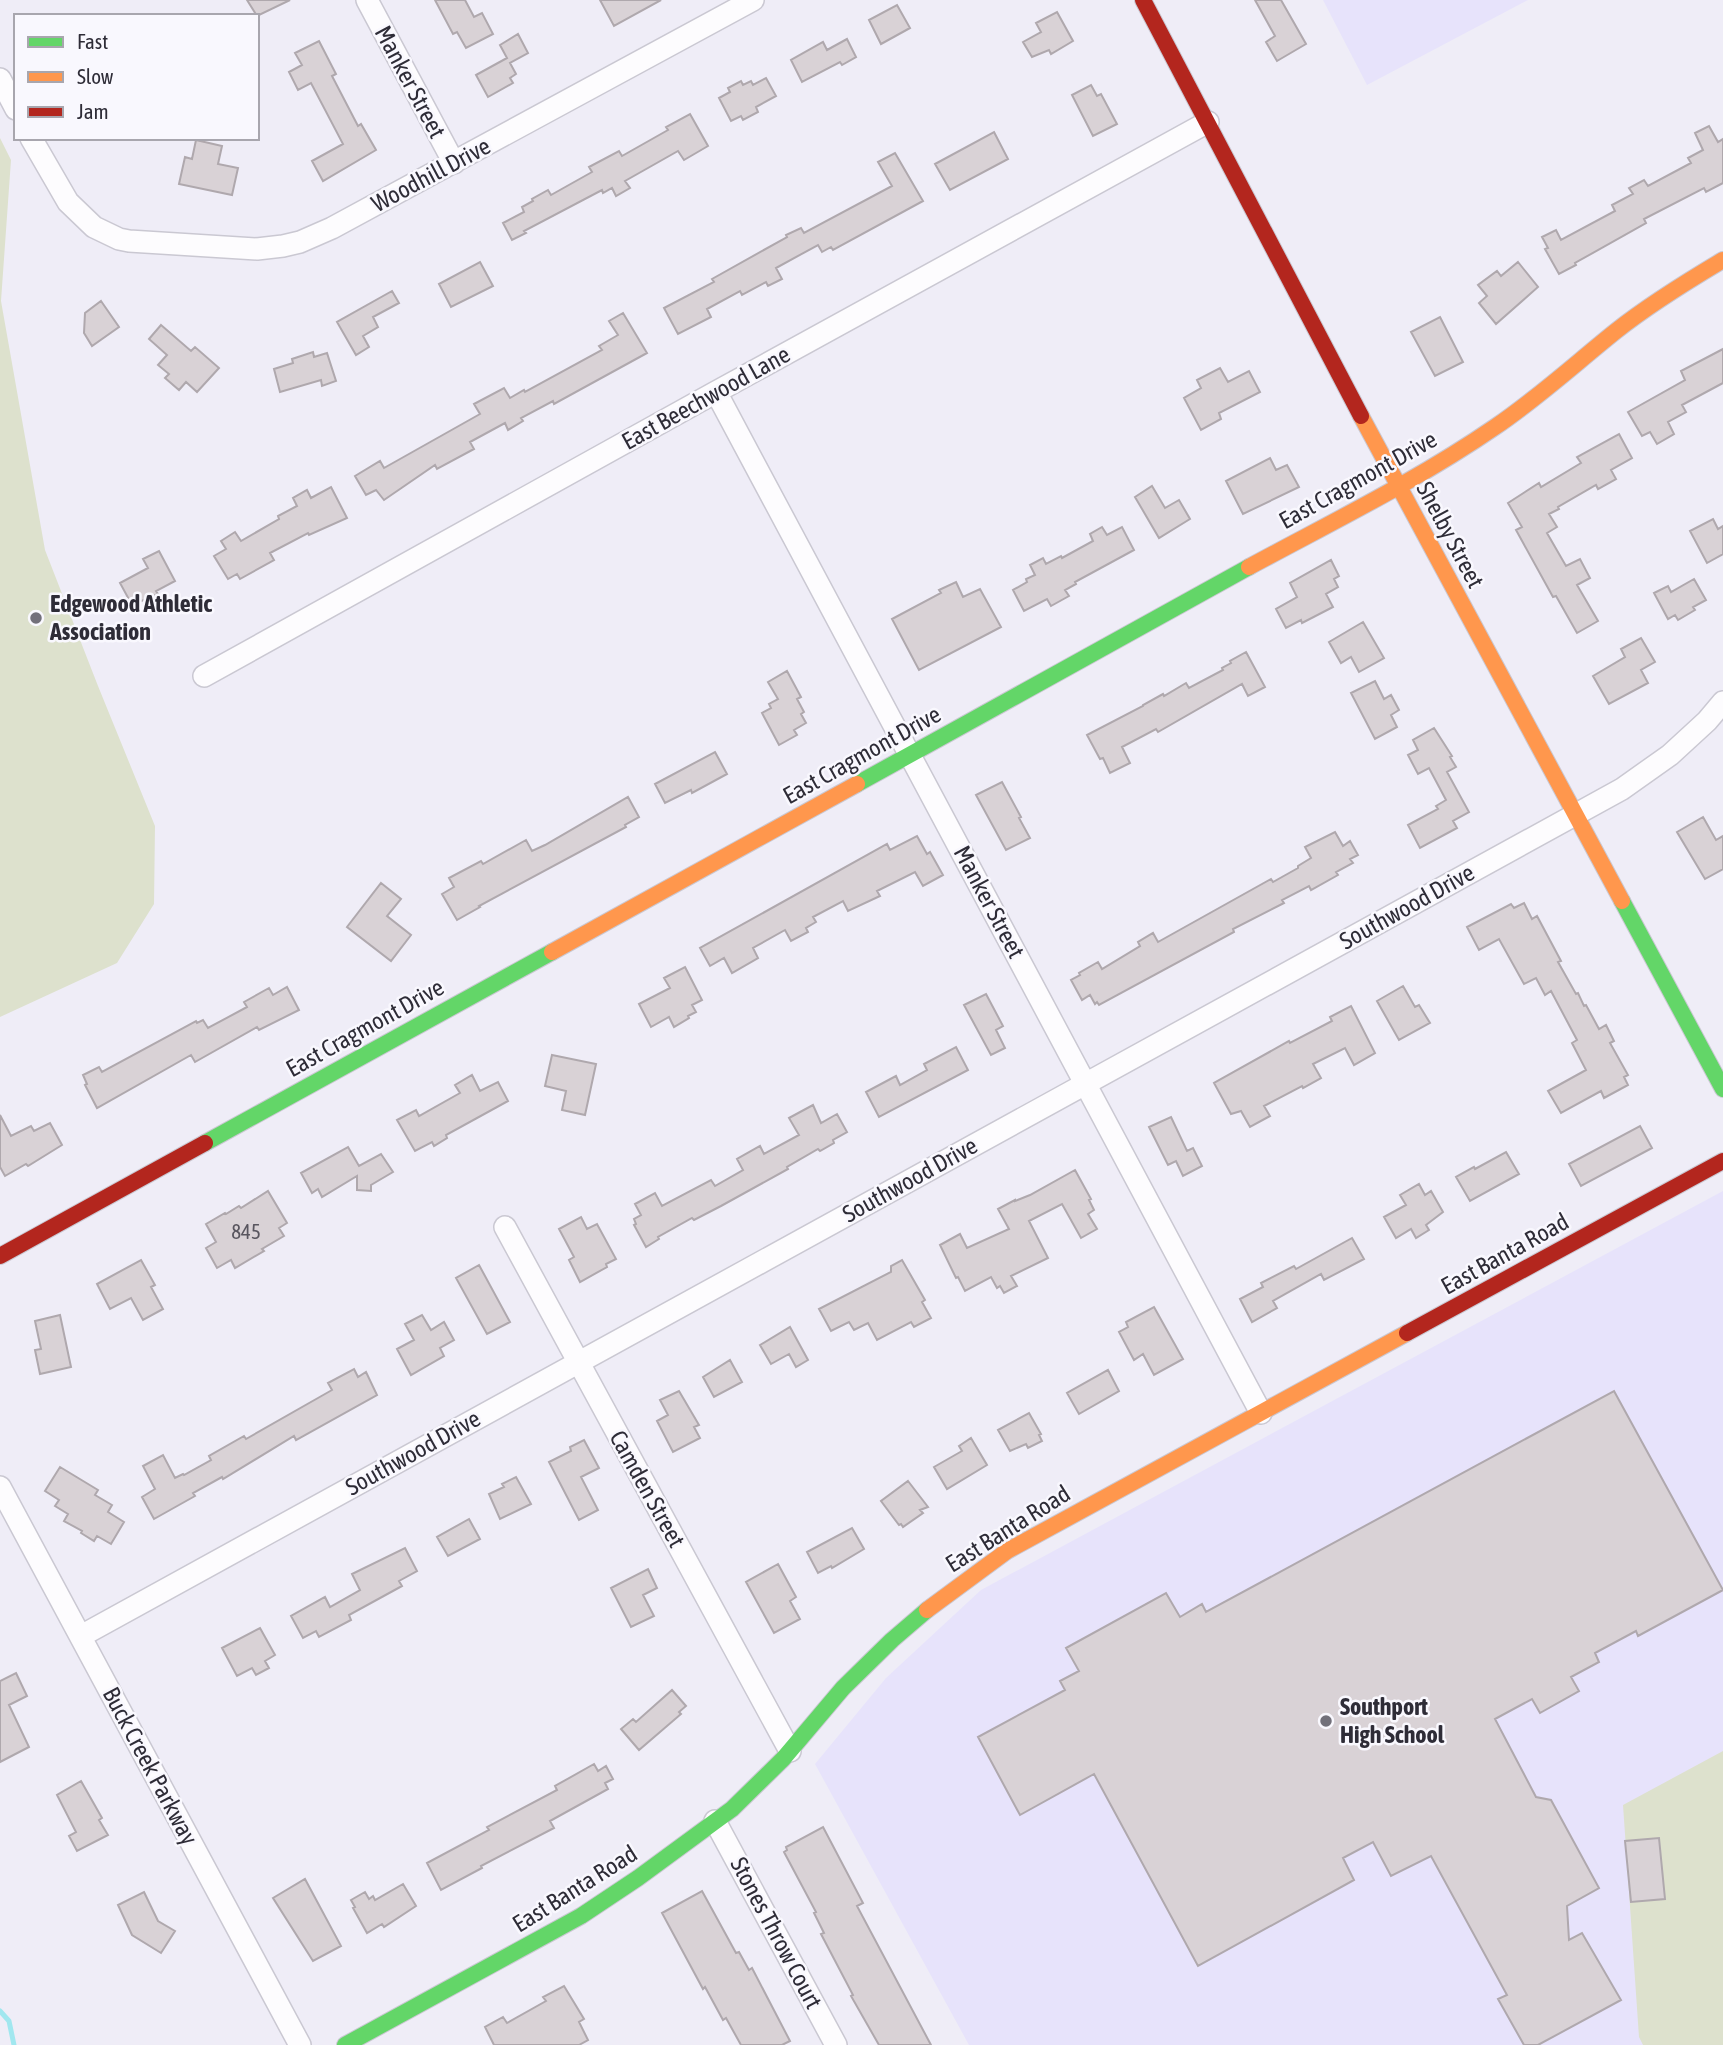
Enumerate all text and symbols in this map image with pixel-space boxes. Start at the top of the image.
legend [14,14,259,140]
street label: Manker Street [370,21,451,142]
text: Fast [77,29,108,53]
text: Slow [77,64,114,88]
text: Jam [77,99,109,123]
street label: Woodhill Drive [367,132,495,217]
street label: East Beechwood Lane [617,340,794,455]
street label: East Cragmont Drive [1274,425,1441,534]
street label: Shelby Street [1411,477,1490,592]
place label: Edgewood Athletic Association [49,590,212,645]
marker: Edgewood Athletic Association [28,610,44,626]
street label: East Cragmont Drive [778,700,945,809]
street label: Manker Street [949,841,1030,962]
street label: Southwood Drive [1335,859,1479,955]
street label: East Cragmont Drive [281,973,448,1082]
street label: Southwood Drive [838,1132,982,1228]
street label: East Banta Road [1436,1207,1573,1300]
house number: 845 [231,1219,261,1243]
street label: Southwood Drive [341,1405,485,1501]
street label: Camden Street [604,1426,691,1552]
street label: East Banta Road [941,1480,1075,1577]
street label: Buck Creek Parkway [98,1682,203,1849]
place label: Southport High School [1340,1693,1445,1748]
marker: Southport High School [1318,1713,1334,1729]
street label: East Banta Road [508,1840,642,1937]
street label: Stones Throw Court [725,1853,828,2013]

